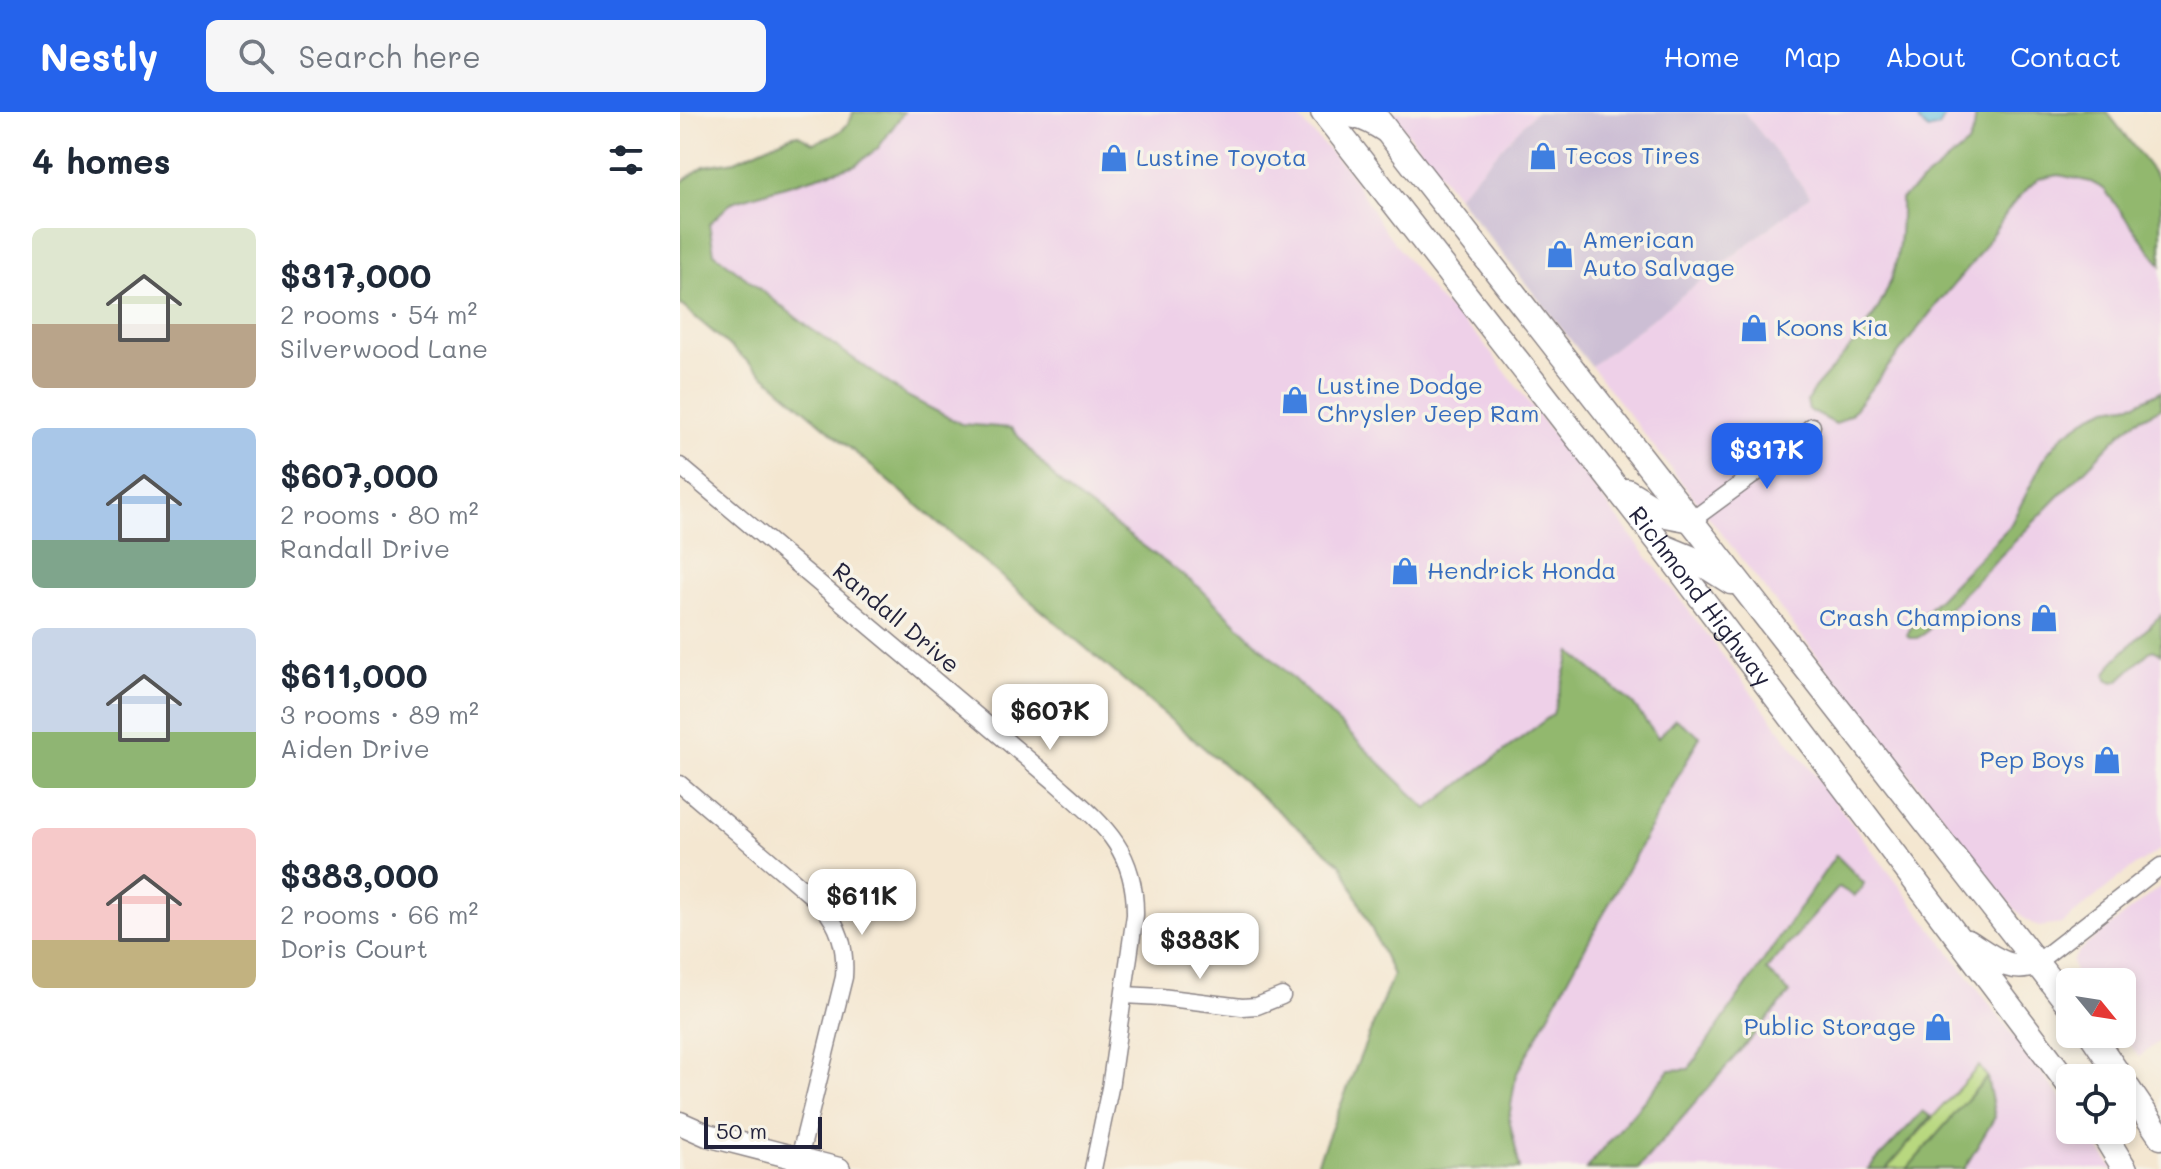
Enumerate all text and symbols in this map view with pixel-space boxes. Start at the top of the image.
search box [206,20,766,92]
text: Nestly [40,31,158,81]
icon: search [234,34,278,78]
text: Search here [298,36,481,76]
text: Home [1664,38,1740,74]
text: Map [1784,38,1841,74]
text: About [1885,38,1966,74]
text: Contact [2010,38,2121,74]
text: 4 homes [32,138,171,183]
icon: filters [604,138,648,182]
place label: Tecos Tires [1565,139,1700,170]
place label: Lustine Toyota [1136,141,1307,172]
shop icon: Tecos Tires [1528,141,1558,171]
shop icon: Lustine Toyota [1099,143,1129,173]
place label: American Auto Salvage [1582,223,1735,282]
shop icon: American Auto Salvage [1545,239,1575,269]
text: $317,000 [280,252,431,297]
icon: home [96,260,192,356]
text: 2 rooms · 54 m² [280,297,477,331]
place label: Koons Kia [1776,311,1889,342]
shop icon: Koons Kia [1739,313,1769,343]
text: Silverwood Lane [280,331,488,365]
place label: Lustine Dodge Chrysler Jeep Ram [1317,369,1539,428]
shop icon: Lustine Dodge Chrysler Jeep Ram [1280,385,1310,415]
pin: $317K [1711,423,1823,491]
text: $317K [1730,432,1804,466]
text: $607,000 [280,452,438,497]
icon: home [96,460,192,556]
text: 2 rooms · 80 m² [280,497,479,531]
street label: Richmond Highway [1623,499,1779,692]
text: Randall Drive [280,531,450,565]
place label: Hendrick Honda [1427,554,1616,585]
street label: Randall Drive [827,555,967,679]
shop icon: Hendrick Honda [1390,556,1420,586]
place label: Crash Champions [1819,601,2022,632]
shop icon: Crash Champions [2029,603,2059,633]
text: $611,000 [280,652,428,697]
icon: home [96,660,192,756]
pin: $607K [994,684,1106,752]
text: $607K [1010,693,1090,727]
text: 3 rooms · 89 m² [280,697,479,731]
text: Aiden Drive [280,731,430,765]
place label: Pep Boys [1980,743,2085,774]
shop icon: Pep Boys [2092,745,2122,775]
text: $383,000 [280,852,439,897]
icon: home [96,860,192,956]
pin: $611K [806,869,918,937]
text: $611K [826,878,898,912]
text: 2 rooms · 66 m² [280,897,478,931]
pin: $383K [1144,913,1256,981]
text: $383K [1160,922,1240,956]
text: Doris Court [280,931,428,965]
north arrow [2056,968,2136,1048]
map controls [2056,968,2136,1144]
place label: Public Storage [1744,1010,1916,1041]
shop icon: Public Storage [1923,1012,1953,1042]
button: locate [2056,1064,2136,1144]
scale bar [704,1113,822,1149]
text: 50 m [716,1116,767,1145]

